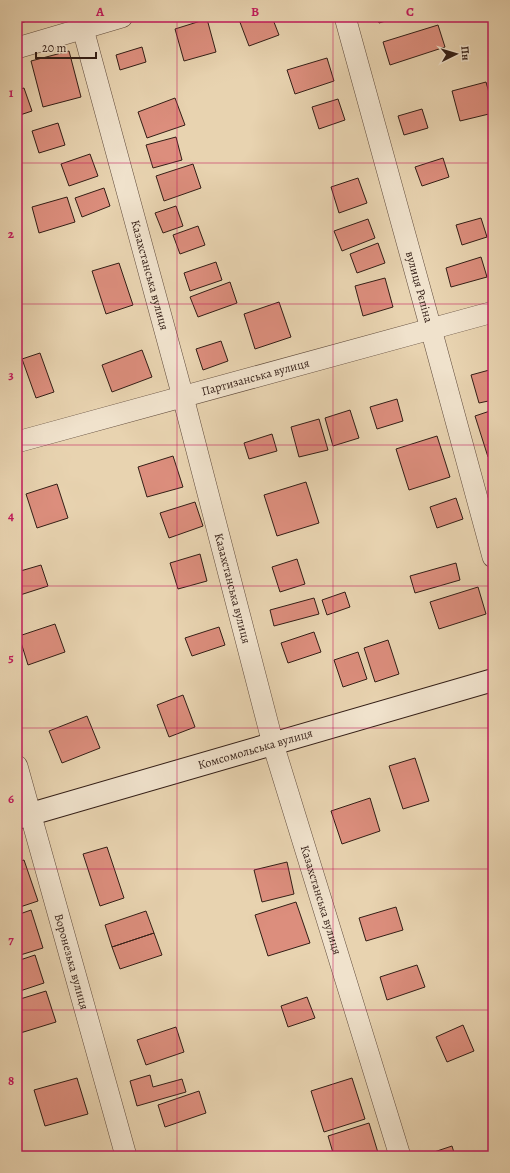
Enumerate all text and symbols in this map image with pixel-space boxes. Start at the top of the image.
text: A [95,3,105,20]
text: B [251,3,259,20]
text: C [406,3,414,20]
scale bar [36,34,96,60]
north arrow [436,34,476,74]
text: 20 m [42,40,66,56]
text: Пн [457,45,474,61]
text: 1 [9,84,14,101]
street label: Казахстанська вулиця [127,218,173,332]
text: 2 [8,225,15,242]
street label: вулиця Рєпіна [402,249,437,325]
street label: Партизанська вулиця [200,355,311,399]
text: 3 [8,366,14,383]
text: 4 [8,507,14,524]
street label: Казахстанська вулиця [211,531,255,645]
text: 5 [8,649,14,666]
street label: Комсомольська вулиця [196,725,315,773]
text: 6 [8,790,14,807]
street label: Казахстанська вулиця [297,843,345,957]
street label: Воронезька вулиця [51,912,93,1012]
text: 7 [8,931,14,948]
text: 8 [8,1072,14,1089]

